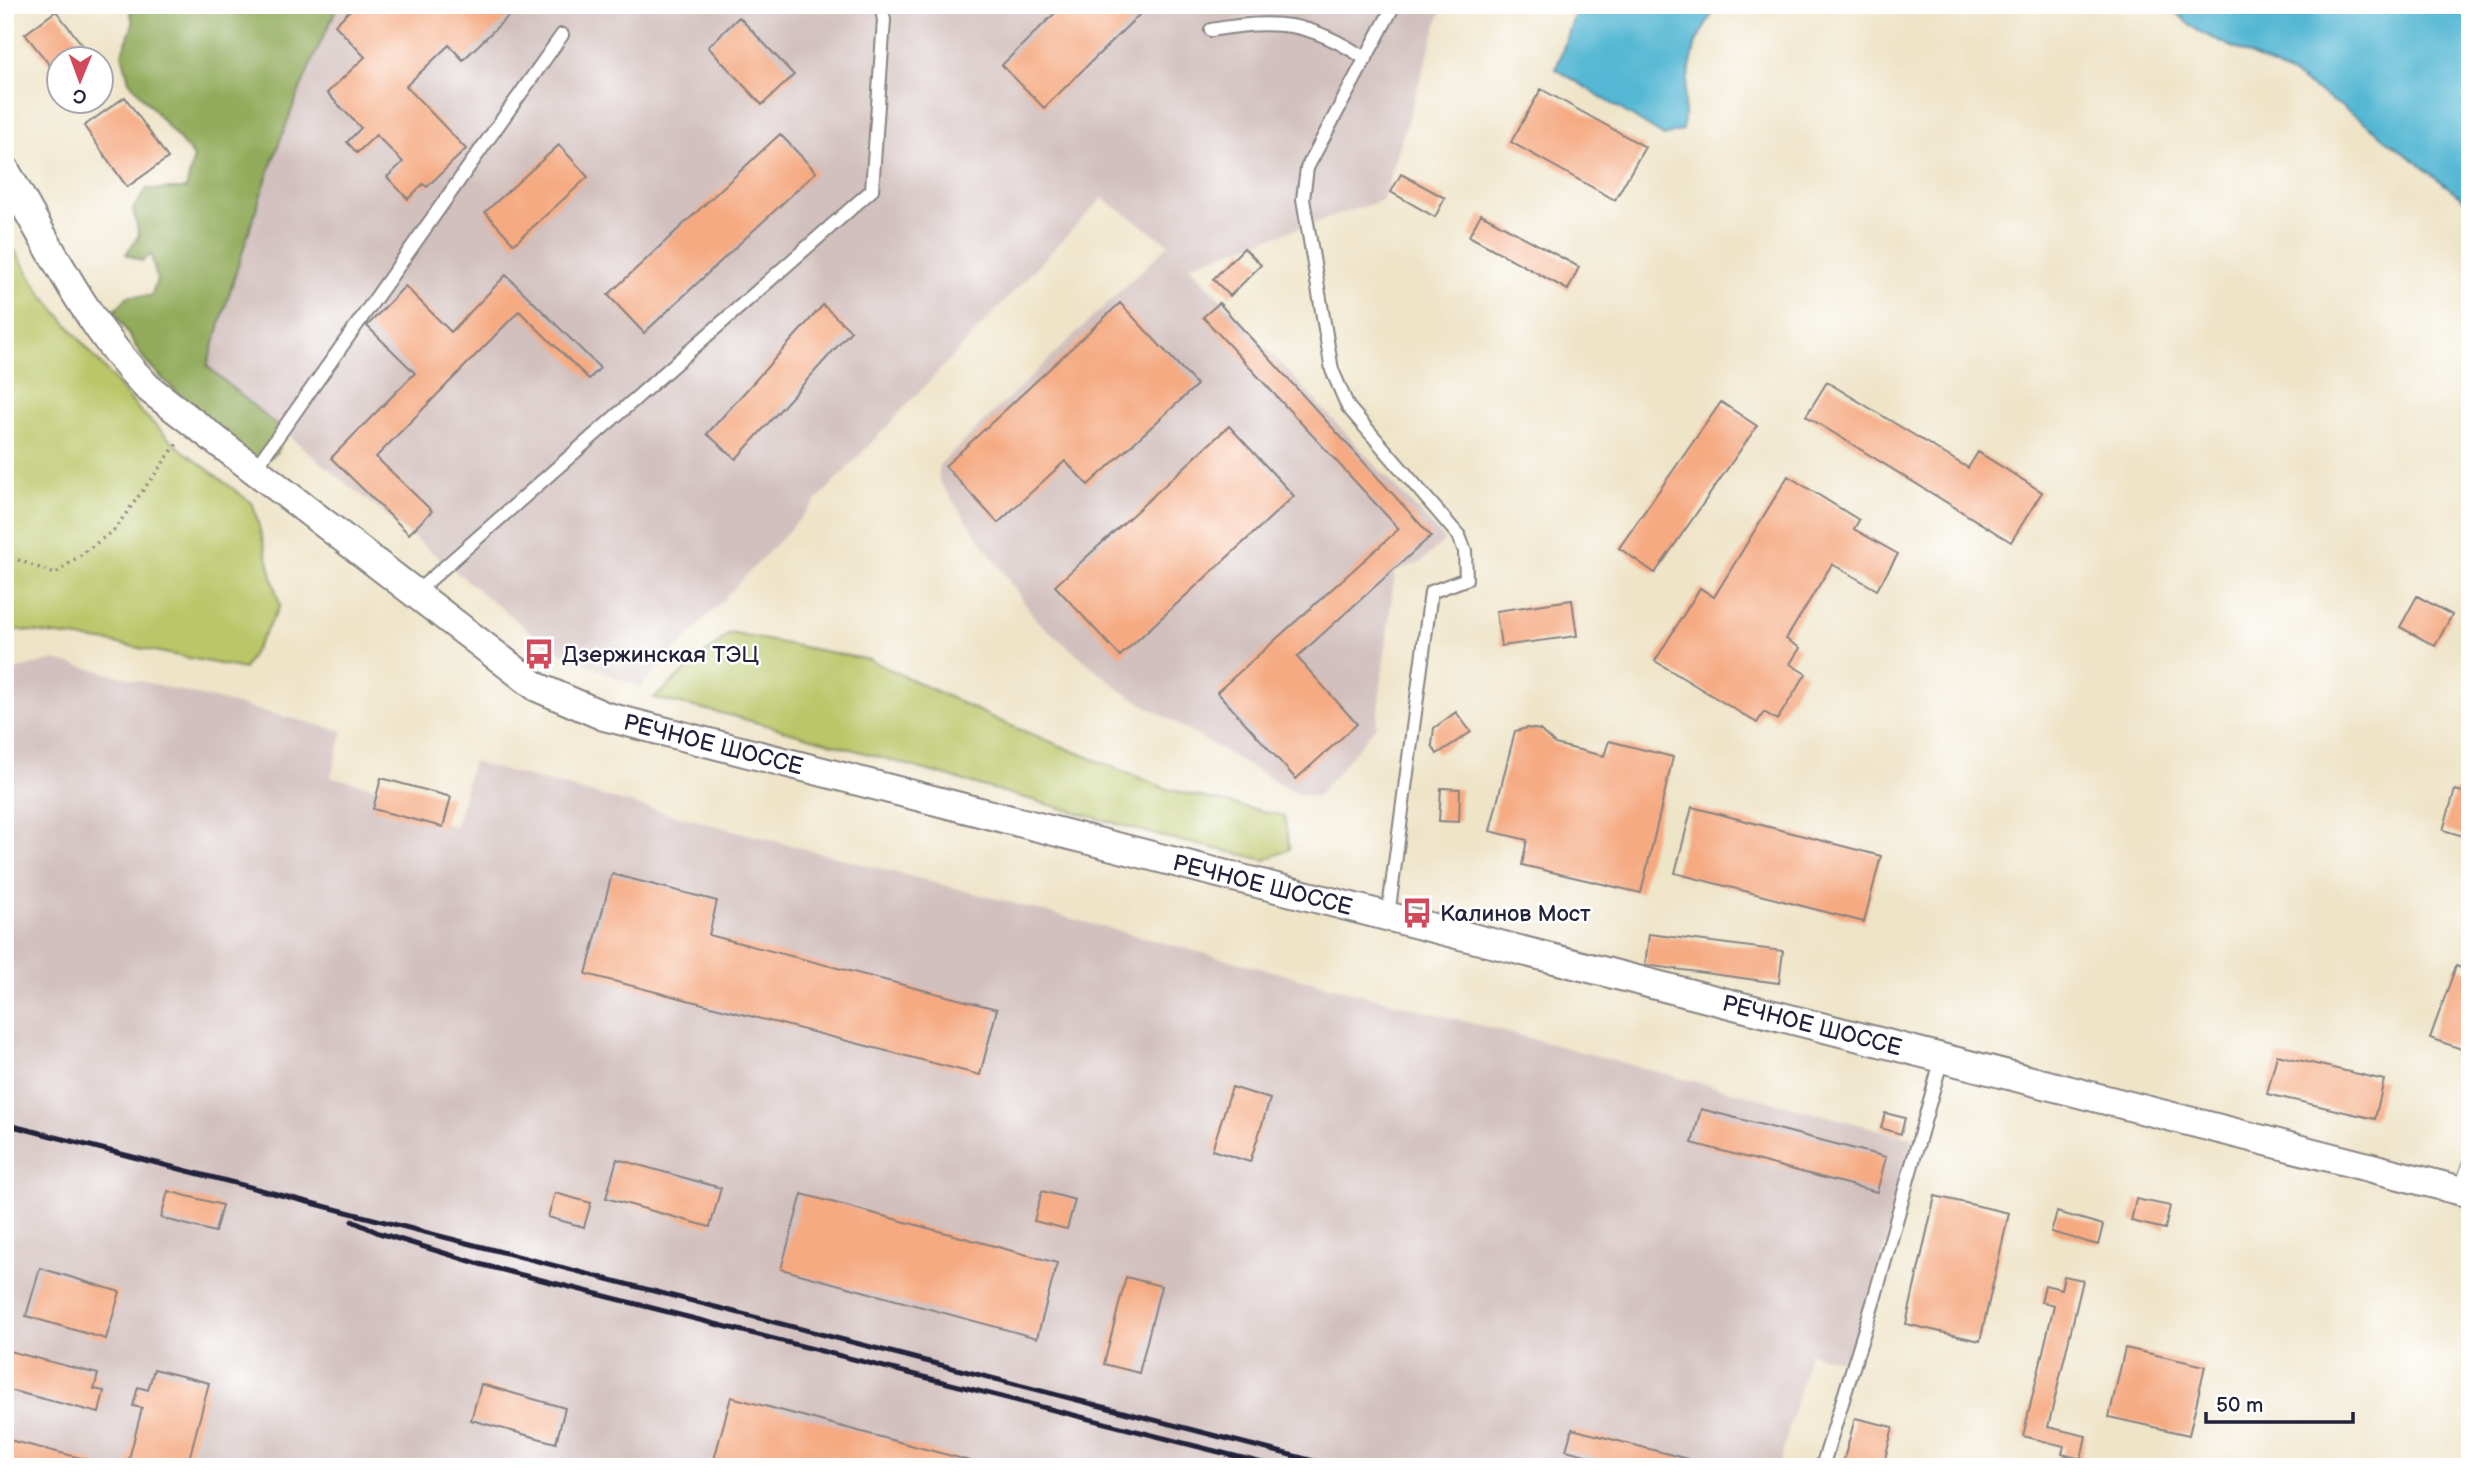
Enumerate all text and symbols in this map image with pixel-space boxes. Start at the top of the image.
north arrow [46,46,116,116]
text: С [73,84,87,107]
bus stop icon: Дзержинская ТЭЦ [522,637,556,671]
place label: Дзержинская ТЭЦ [562,641,759,669]
street label: РЕЧНОЕ ШОССЕ [620,709,806,781]
street label: РЕЧНОЕ ШОССЕ [1170,849,1355,922]
bus stop icon: Калинов Мост [1400,896,1434,930]
place label: Калинов Мост [1440,900,1591,928]
street label: РЕЧНОЕ ШОССЕ [1719,989,1905,1062]
scale bar [2206,1381,2352,1425]
text: 50 m [2216,1393,2263,1418]

